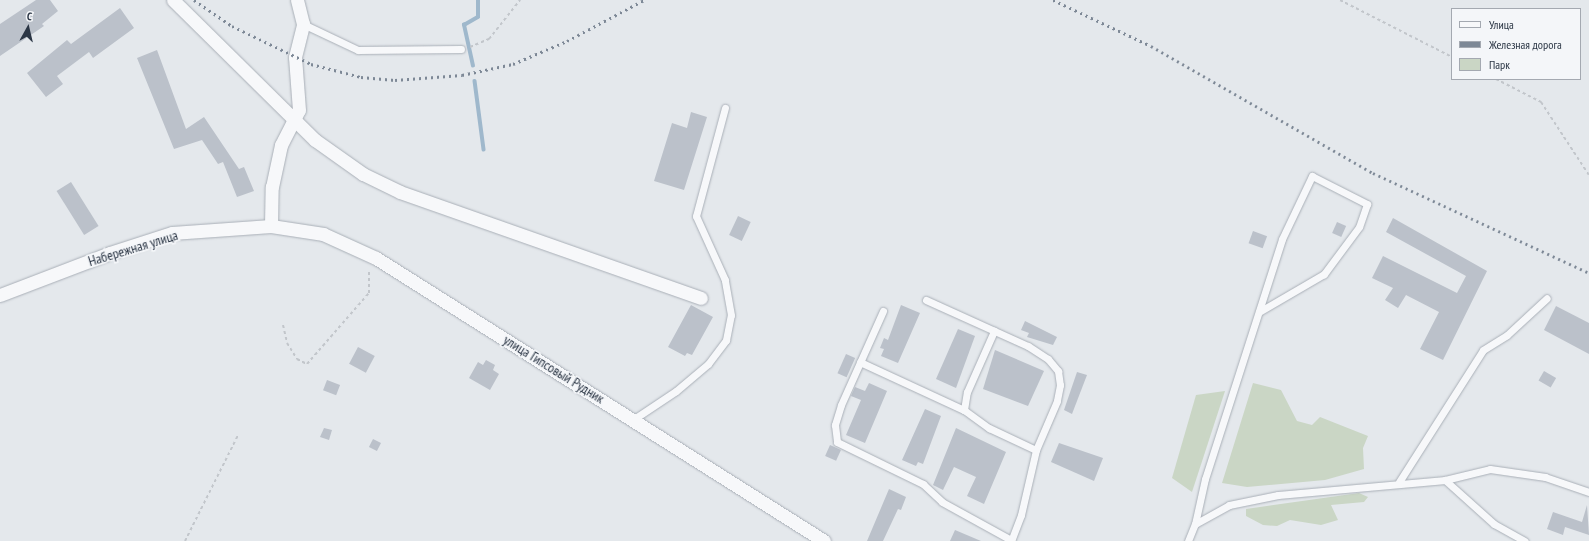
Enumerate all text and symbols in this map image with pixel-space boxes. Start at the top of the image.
north arrow [8,8,48,48]
legend [1451,8,1581,80]
text: С [26,9,33,23]
text: Улица [1489,17,1514,32]
text: Железная дорога [1489,37,1562,52]
text: Парк [1489,57,1510,72]
street label: Набережная улица [86,226,180,270]
street label: улица Гипсовый Рудник [500,331,608,407]

